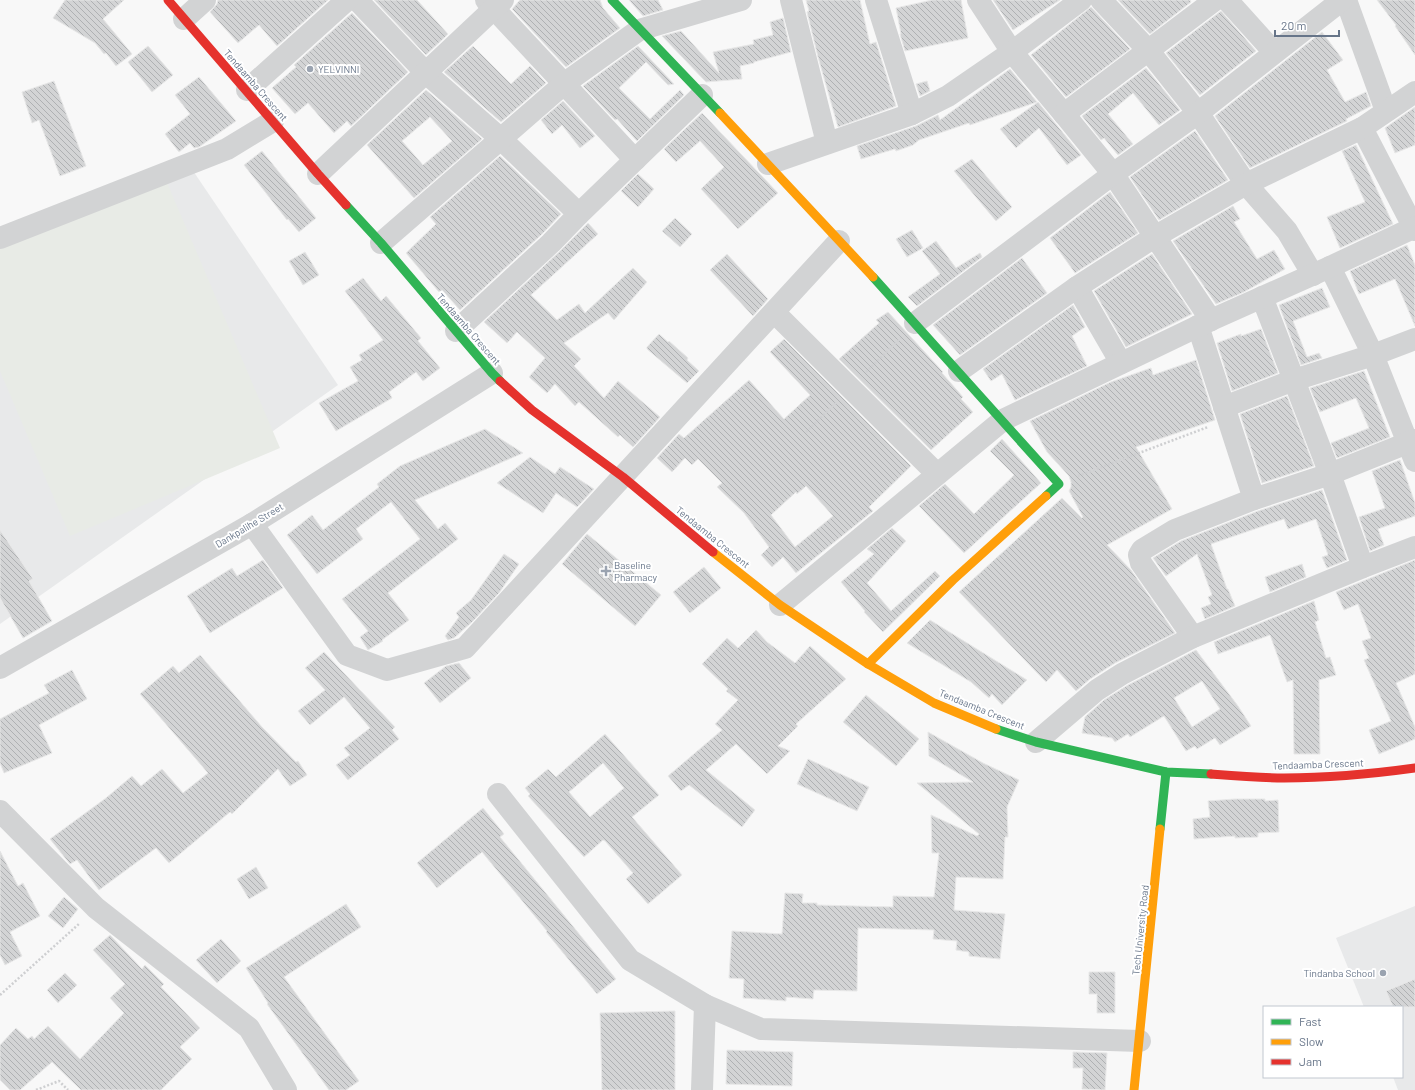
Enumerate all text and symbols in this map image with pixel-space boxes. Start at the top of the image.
scale bar [1275,12,1339,38]
text: 20 m [1281,18,1307,32]
street label: Tendaamba Crescent [221,47,291,124]
place label: YELVINNI [318,63,359,75]
marker: YELVINNI [305,64,315,74]
street label: Tendaamba Crescent [434,291,504,368]
street label: Dankpalihe Street [213,500,285,550]
street label: Tendaamba Crescent [674,504,753,571]
place label: Baseline Pharmacy [614,559,658,583]
marker: Baseline Pharmacy [601,566,611,576]
street label: Tendaamba Crescent [937,686,1027,732]
street label: Tendaamba Crescent [1272,756,1364,772]
street label: Tech University Road [1129,884,1151,976]
place label: Tindanba School [1304,967,1375,979]
marker: Tindanba School [1378,968,1388,978]
legend [1263,1006,1403,1078]
text: Fast [1299,1014,1322,1028]
text: Slow [1299,1034,1324,1048]
text: Jam [1299,1054,1322,1068]

